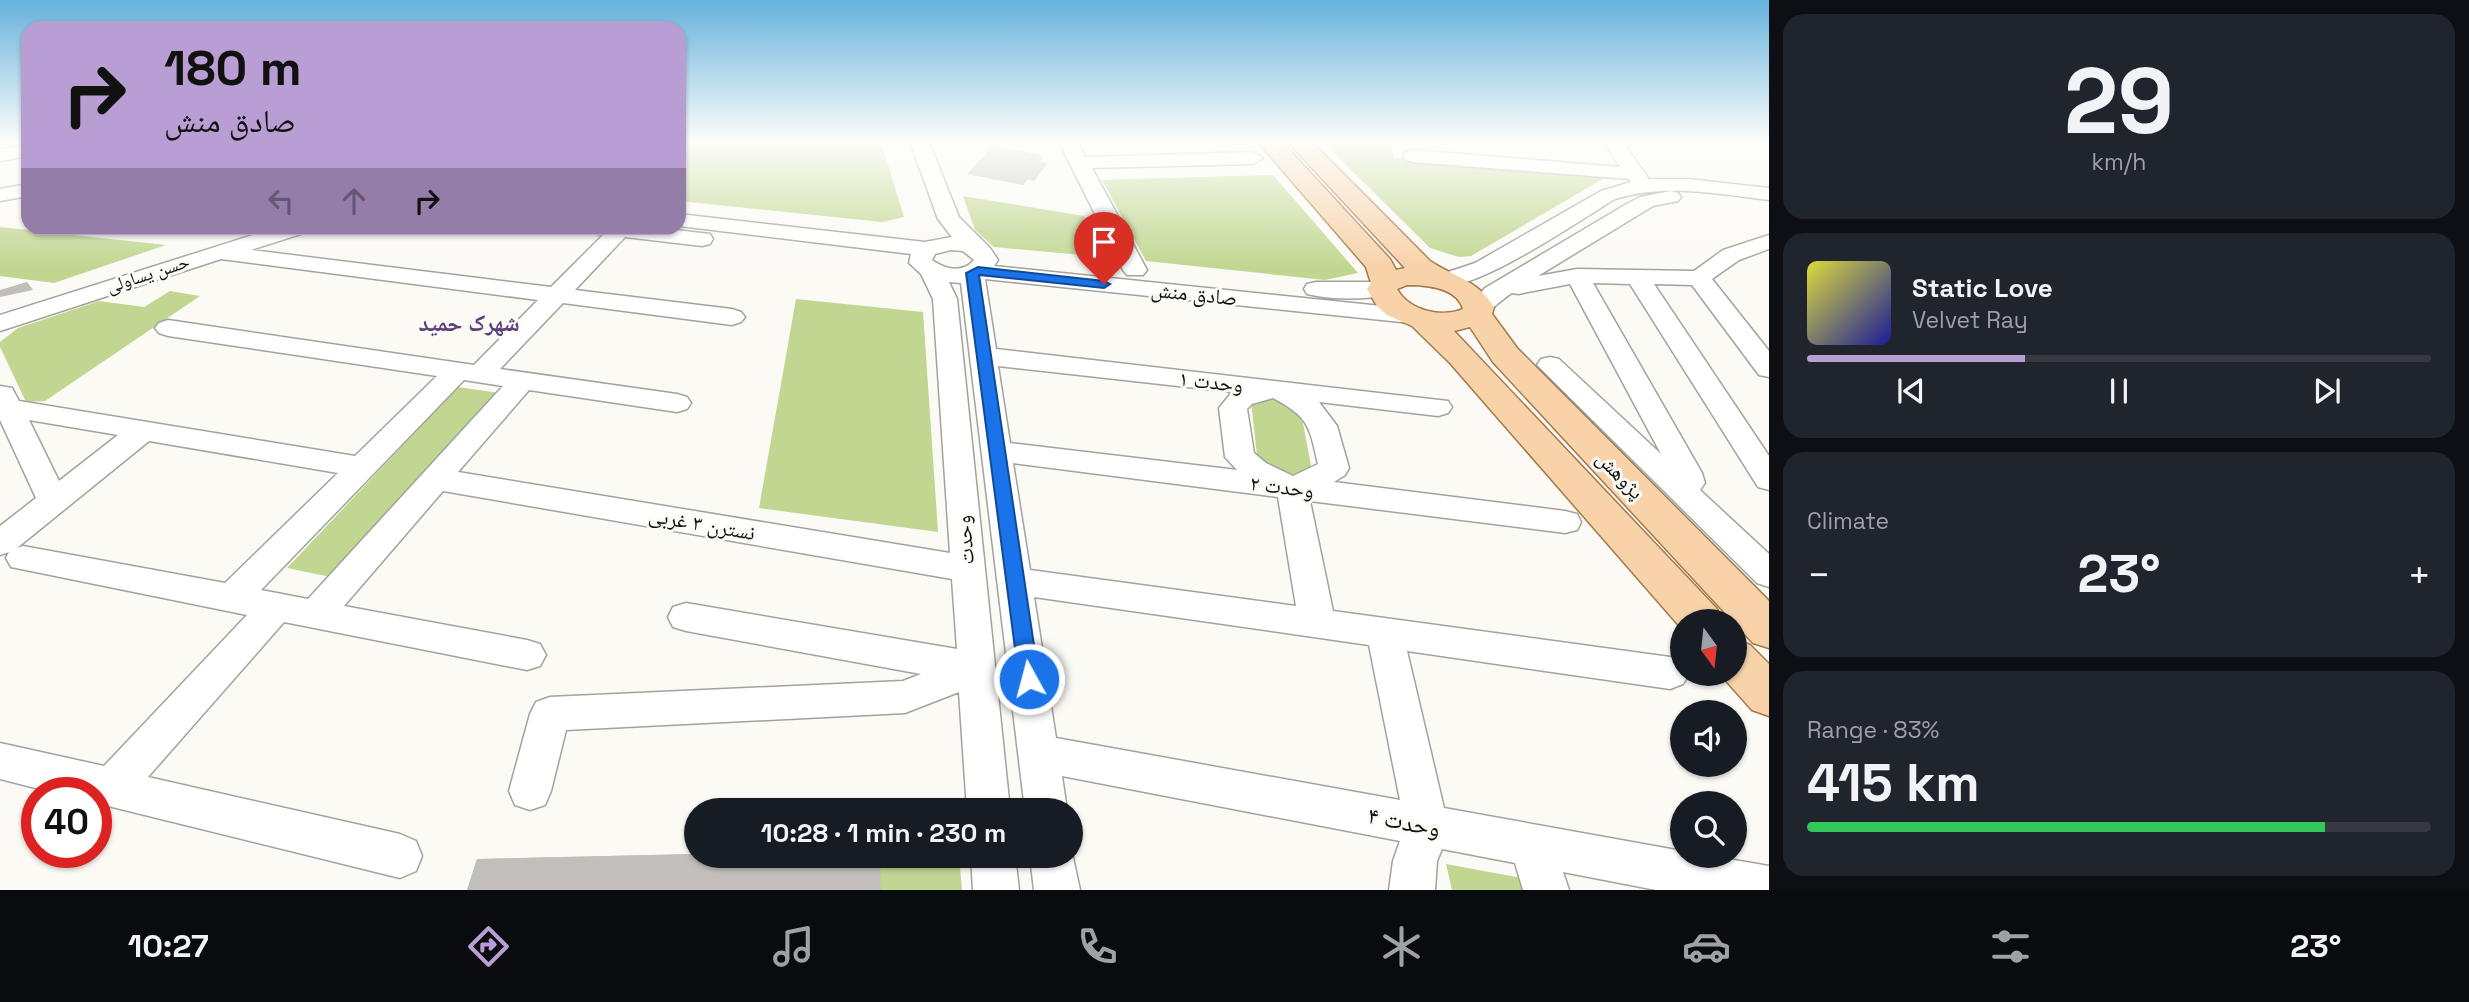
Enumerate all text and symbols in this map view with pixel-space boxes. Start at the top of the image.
text: 180 m [164,37,302,99]
text: 29 [2064,43,2174,160]
icon: right [49,49,140,140]
text: صادق منش [164,101,296,141]
text: km/h [2092,147,2146,177]
icon: left [262,182,300,220]
icon: ahead [335,182,373,220]
icon: right [408,182,446,220]
pin [1074,212,1134,284]
icon: arrive [1085,223,1123,261]
street label: حسن یساولی [103,249,192,298]
text: Static Love [1912,271,2053,305]
street label: صادق منش [1150,276,1239,311]
text: Velvet Ray [1912,305,2028,335]
district label: شهرک حمید [418,308,520,338]
street label: وحدت ۱ [1178,365,1244,398]
icon: previous [1892,372,1930,410]
icon: pause [2100,372,2138,410]
icon: next [2308,372,2346,410]
street label: پژوهش [1591,445,1650,505]
street label: وحدت ۲ [1249,469,1316,504]
street label: نسترن ۳ غربی [647,501,757,546]
text: Climate [1807,506,1889,536]
street label: وحدت [949,514,980,566]
text: 23° [2078,541,2161,607]
text: − [1807,551,1831,599]
text: + [2407,551,2431,599]
north arrow [1670,609,1746,686]
map controls [1670,609,1747,868]
position arrow [992,642,1066,716]
button: sound [1670,700,1747,777]
text: Range · 83% [1807,715,1939,745]
text: 415 km [1807,750,1980,816]
speed limit sign: 40 [21,777,112,868]
button: search [1670,791,1747,868]
street label: وحدت ۴ [1365,799,1443,844]
text: 10:28 · 1 min · 230 m [761,816,1006,850]
icon: directions [464,922,513,971]
icon: music [769,922,818,971]
icon: phone [1073,922,1122,971]
icon: climate [1377,922,1426,971]
icon: car [1682,922,1731,971]
icon: filters [1986,922,2035,971]
text: 10:27 [128,926,209,966]
text: 23° [2290,926,2341,966]

